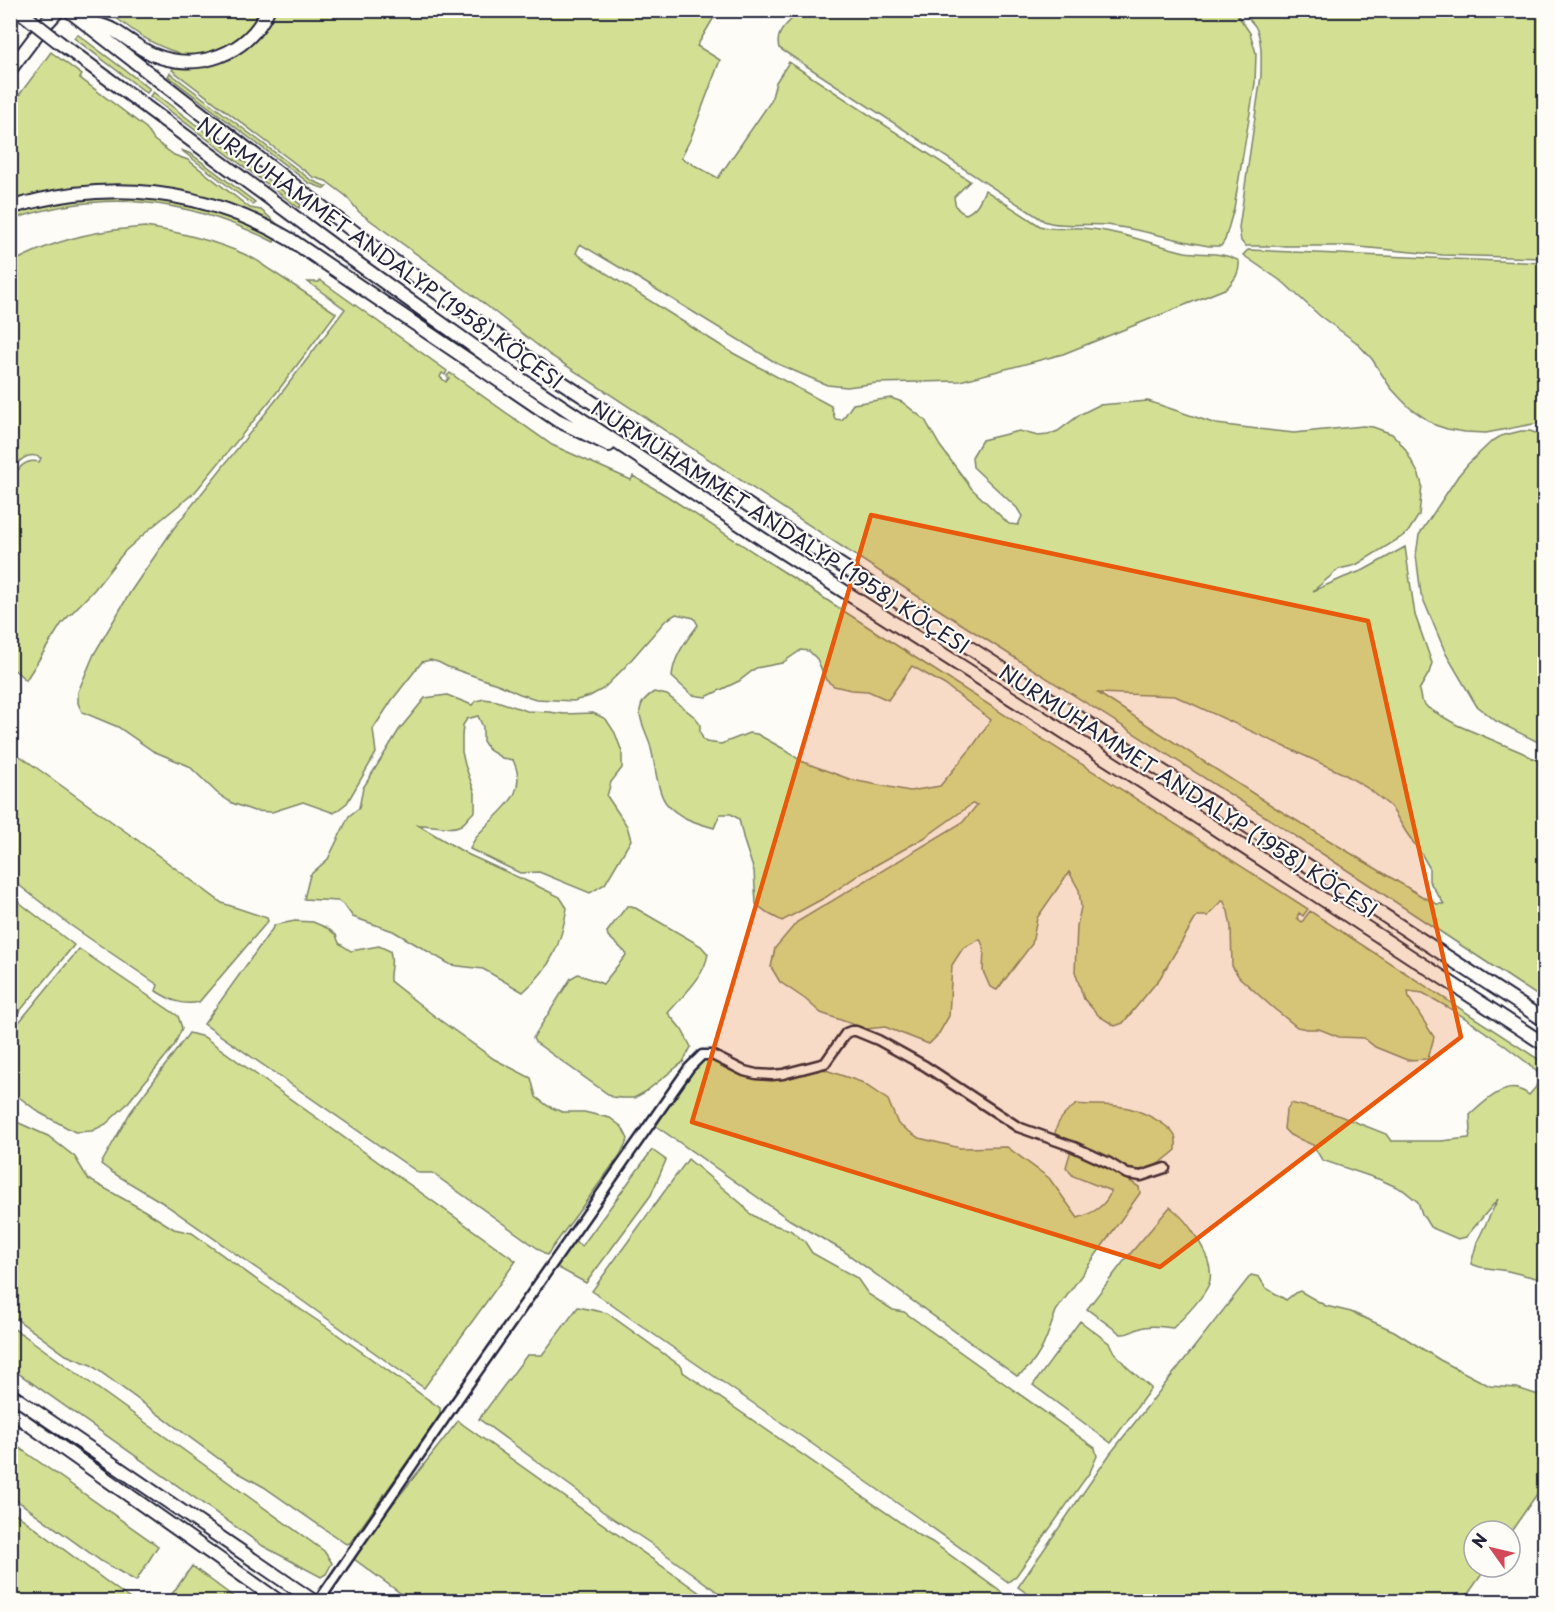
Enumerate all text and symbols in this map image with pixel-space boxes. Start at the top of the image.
street label: NURMUHAMMET ANDALYP (1958) KÖÇESI [191,108,571,396]
street label: NURMUHAMMET ANDALYP (1958) KÖÇESI [585,391,977,661]
street label: NURMUHAMMET ANDALYP (1958) KÖÇESI [993,655,1385,925]
north arrow [1462,1519,1522,1579]
text: N [1465,1528,1492,1552]

